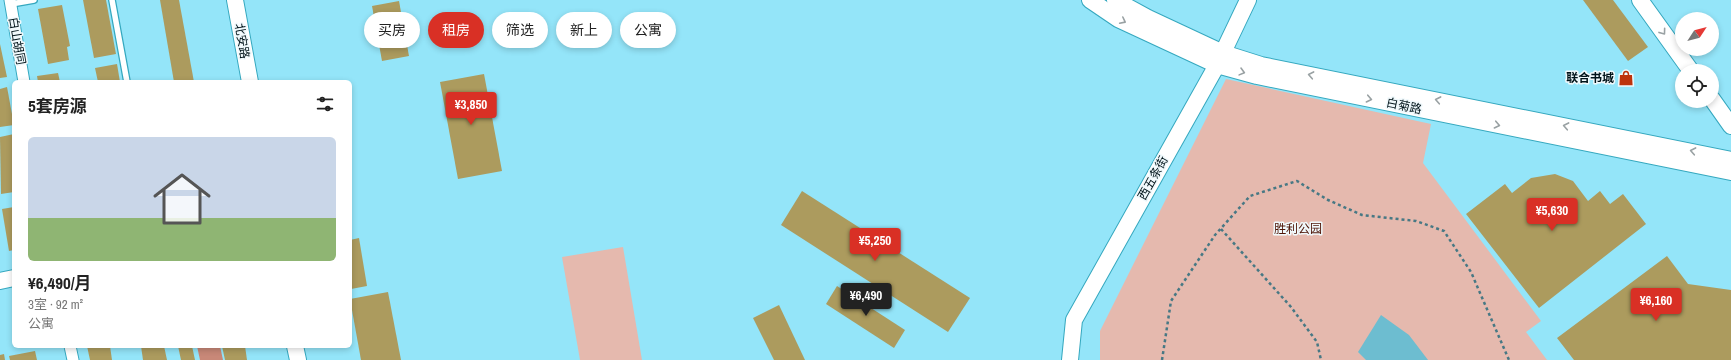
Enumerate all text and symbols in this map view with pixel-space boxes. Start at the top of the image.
chip: 买房 [364,12,420,48]
chip: 租房 [428,12,484,48]
chip: 筛选 [492,12,548,48]
chip: 新上 [556,12,612,48]
chip: 公寓 [620,12,676,48]
north arrow [1675,12,1719,56]
map controls [1675,12,1719,108]
street label: 白山胡同 [5,16,29,66]
one-way arrow [1119,16,1126,24]
street label: 北安路 [231,22,253,60]
one-way arrow [1658,27,1665,34]
button: locate [1675,64,1719,108]
one-way arrow [1238,67,1245,76]
shop icon: 联合书城 [1617,69,1635,87]
place label: 联合书城 [1566,70,1614,86]
one-way arrow [1307,71,1314,79]
pin: ¥3,850 [438,92,504,126]
icon: filters [314,93,336,115]
text: 5套房源 [28,94,87,117]
one-way arrow [1366,94,1373,102]
street label: 白菊路 [1385,94,1423,118]
text: ¥3,850 [455,96,487,113]
one-way arrow [1435,97,1441,105]
one-way arrow [1494,120,1500,128]
one-way arrow [1562,122,1569,130]
one-way arrow [1690,147,1696,156]
street label: 西五条街 [1134,153,1172,203]
icon: home [146,163,218,235]
pin: ¥5,630 [1519,198,1585,232]
text: ¥5,630 [1536,202,1568,219]
park label: 胜利公园 [1274,221,1322,237]
pin: ¥5,250 [842,228,908,262]
text: ¥5,250 [859,232,891,249]
text: ¥6,490/月 [28,271,92,294]
pin: ¥6,490 [833,283,899,317]
text: ¥6,490 [850,287,882,304]
pin: ¥6,160 [1623,288,1689,322]
text: ¥6,160 [1640,292,1672,309]
text: 3室 · 92 m² [28,296,83,313]
text: 公寓 [28,315,54,332]

